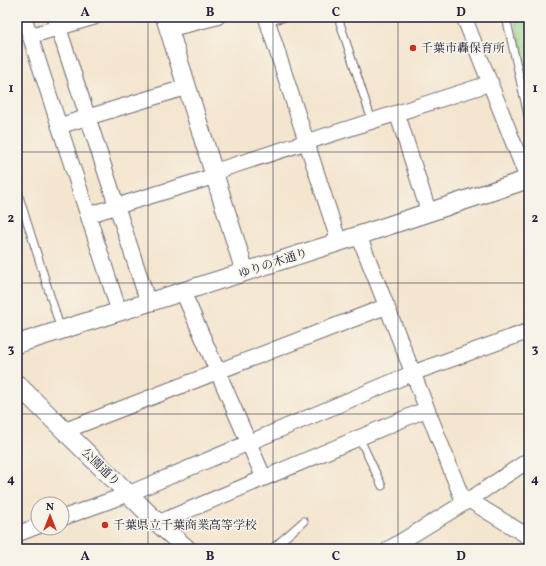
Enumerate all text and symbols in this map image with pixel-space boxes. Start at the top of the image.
text: A [80,4,90,22]
text: B [206,4,215,22]
text: C [332,4,340,22]
text: D [456,4,466,22]
place label: 千葉市轟保育所 [421,41,505,57]
marker: 千葉市轟保育所 [408,43,418,53]
text: 1 [8,80,14,98]
text: 1 [532,80,538,98]
text: 2 [8,210,15,228]
text: 2 [532,210,539,228]
street label: ゆりの木通り [237,245,310,283]
text: 3 [8,341,15,359]
text: 3 [532,341,539,359]
street label: 公園通り [77,445,123,490]
text: 4 [7,471,15,489]
text: 4 [531,471,539,489]
north arrow [30,496,70,536]
text: N [46,500,54,515]
place label: 千葉県立千葉商業高等学校 [113,518,257,534]
marker: 千葉県立千葉商業高等学校 [100,520,110,530]
text: A [80,548,90,566]
text: B [206,548,215,566]
text: C [332,548,340,566]
text: D [456,548,466,566]

